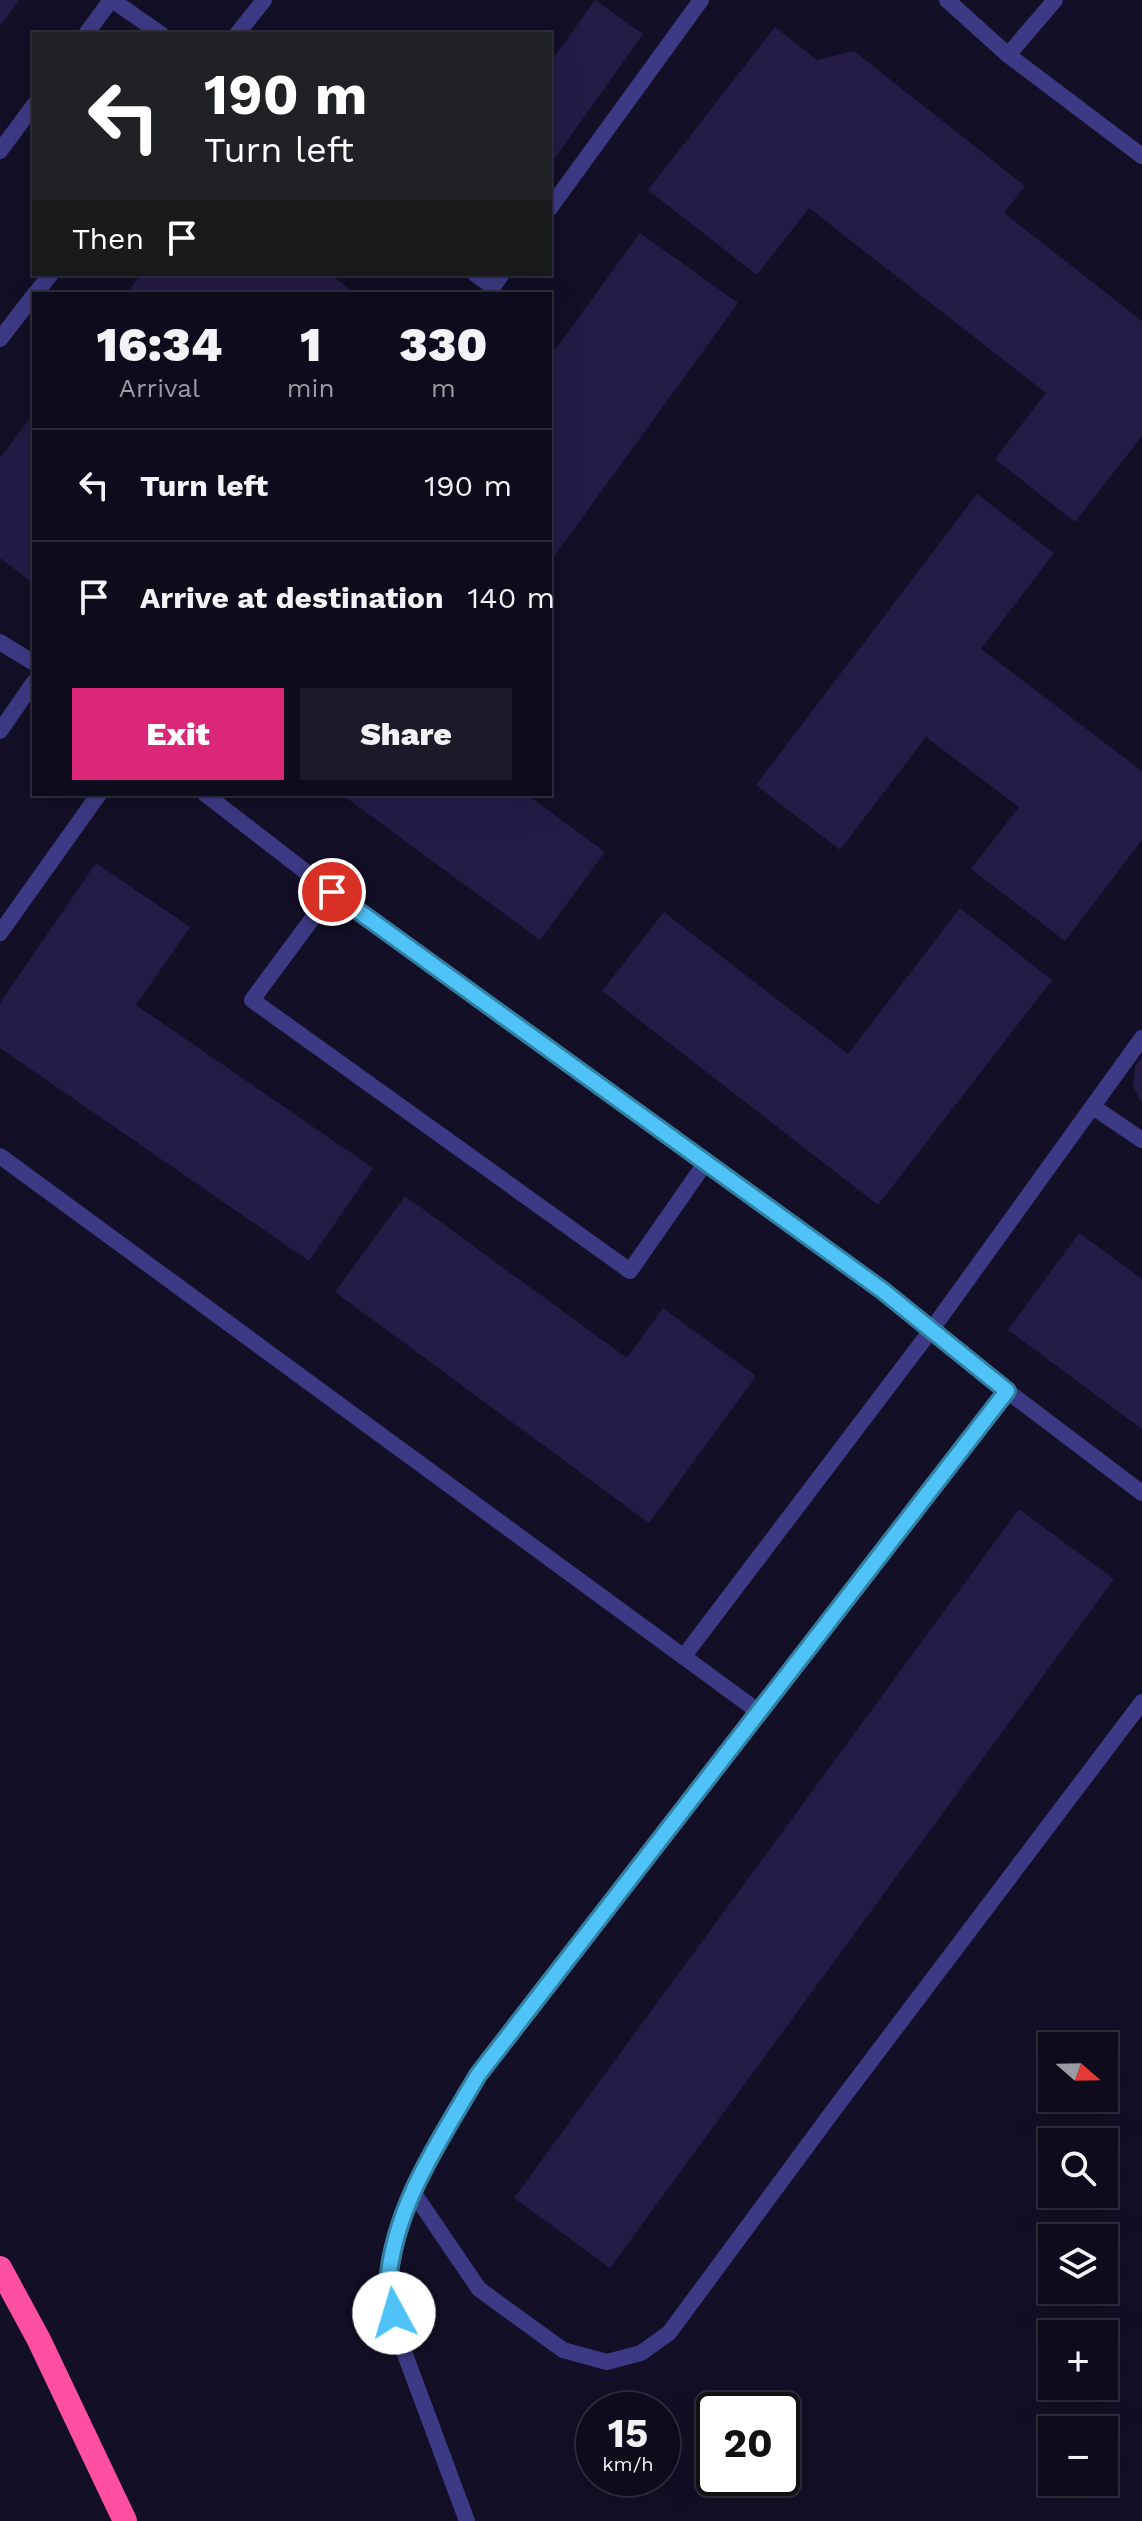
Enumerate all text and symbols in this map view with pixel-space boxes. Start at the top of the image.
text: 190 m [204,62,367,128]
icon: left [72,64,176,168]
text: Turn left [204,129,354,171]
icon: arrive [160,216,204,260]
text: Then [72,221,144,256]
text: 16:34 [96,316,222,373]
text: 1 [300,316,321,373]
text: 330 [399,316,488,373]
text: Arrival [119,373,200,403]
text: min [287,373,335,403]
text: m [431,373,456,403]
icon: left [72,463,116,507]
text: Turn left [140,468,268,503]
text: 190 m [424,468,512,503]
icon: arrive [72,575,116,619]
text: Arrive at destination [140,580,444,615]
text: 140 m [468,580,555,615]
button: Exit [72,688,284,780]
button: Share [300,688,512,780]
pin [298,858,366,926]
icon: arrive [310,870,354,914]
north arrow [1038,2032,1118,2112]
map controls [1038,2032,1118,2496]
button: search [1038,2128,1118,2208]
button: layers [1038,2224,1118,2304]
position arrow [352,2271,436,2355]
button: + [1038,2320,1118,2400]
speed limit sign: 20 [696,2392,800,2496]
text: 15 [608,2410,648,2457]
button: − [1038,2416,1118,2496]
text: km/h [602,2452,654,2476]

